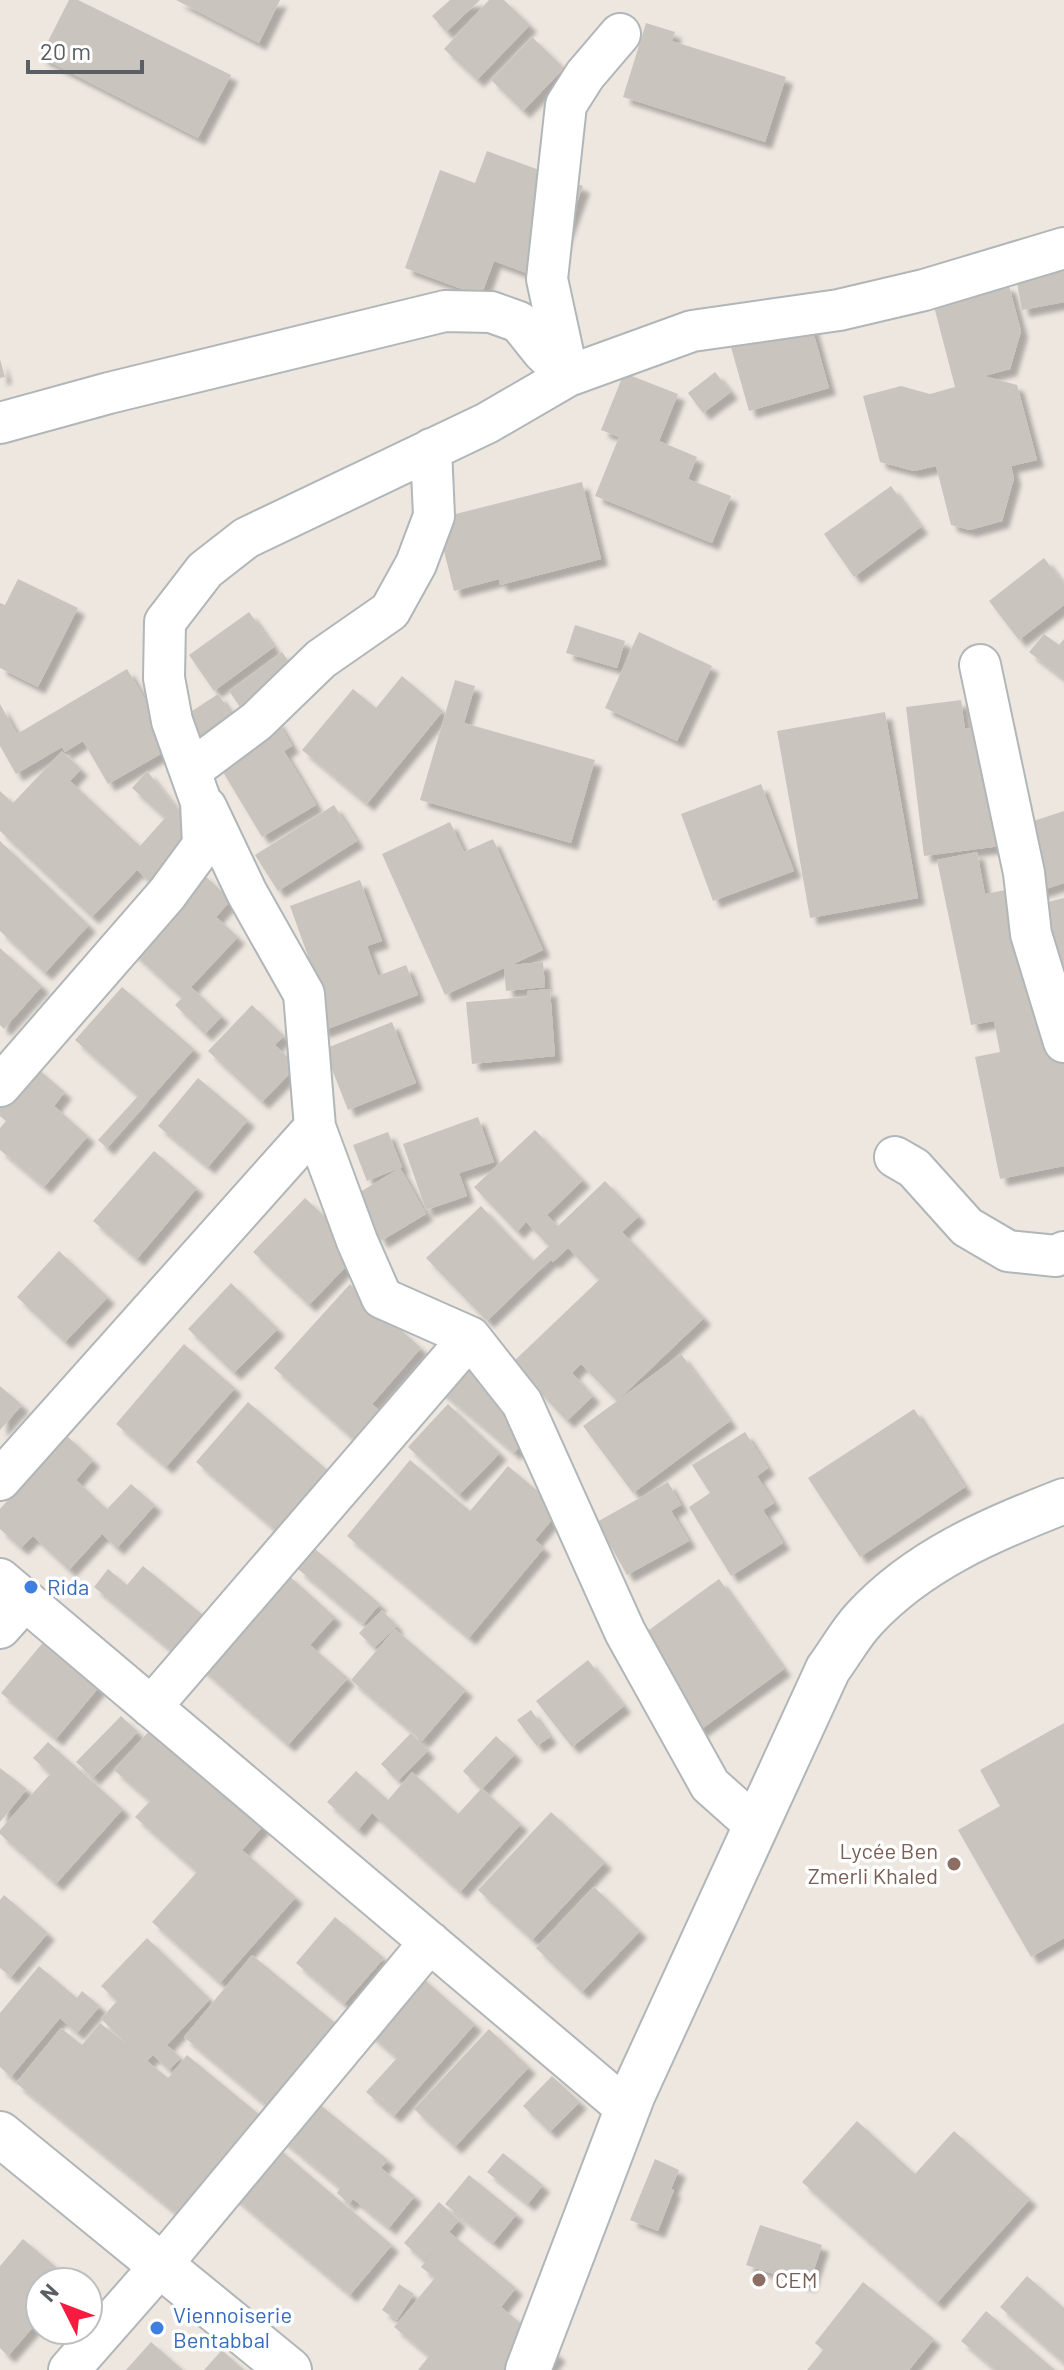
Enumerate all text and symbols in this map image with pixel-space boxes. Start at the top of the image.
scale bar [28,24,142,74]
text: 20 m [40,36,91,65]
place label: Rida [47,1573,89,1599]
marker: Rida [22,1578,40,1596]
place label: Lycée Ben Zmerli Khaled [808,1837,938,1888]
marker: Lycée Ben Zmerli Khaled [945,1855,963,1873]
north arrow [24,2266,104,2346]
place label: CEM [775,2266,817,2292]
marker: CEM [750,2271,768,2289]
text: N [34,2278,63,2306]
place label: Viennoiserie Bentabbal [173,2301,292,2352]
marker: Viennoiserie Bentabbal [148,2319,166,2337]

